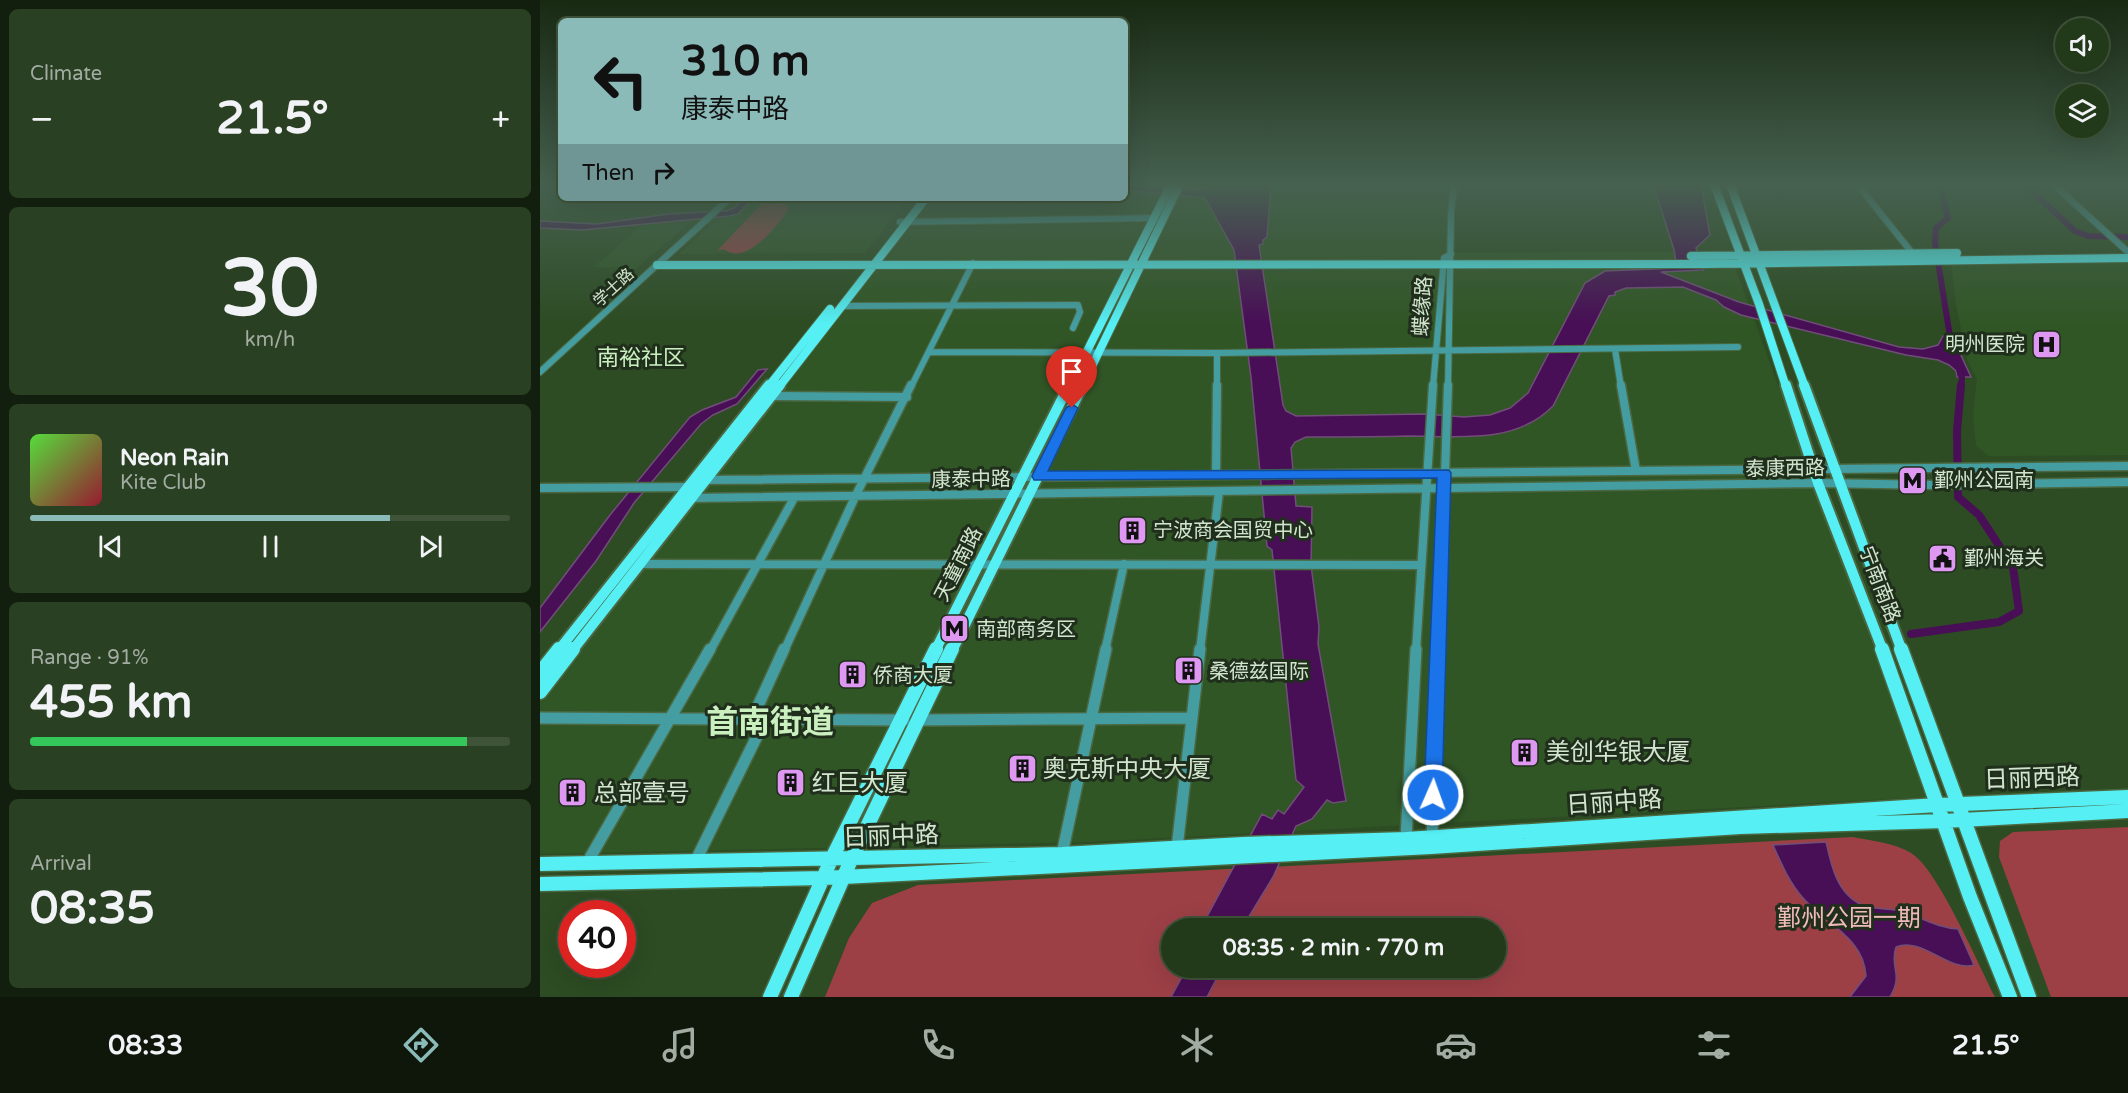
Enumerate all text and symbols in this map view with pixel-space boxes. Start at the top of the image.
map controls [2055,18,2109,138]
button: sound [2055,18,2109,72]
text: 310 m [681,36,810,87]
icon: left [582,42,660,120]
text: Climate [30,62,102,86]
button: layers [2055,84,2109,138]
text: 21.5° [216,92,329,146]
text: 康泰中路 [681,93,789,126]
text: − [30,100,54,139]
text: + [491,100,510,139]
icon: right [647,156,680,189]
text: Then [582,160,635,186]
text: 30 [221,242,319,336]
street label: 学士路 [589,264,638,311]
street label: 蝶缘路 [1409,275,1437,337]
text: km/h [245,328,295,352]
hospital icon: 明州医院 [2030,328,2062,360]
place label: 明州医院 [1945,333,2025,357]
district label: 南裕社区 [597,345,685,371]
pin [1046,346,1097,408]
icon: arrive [1055,355,1088,388]
text: Neon Rain [120,445,229,471]
street label: 泰康西路 [1745,456,1825,482]
metro station icon: 鄞州公园南 [1897,464,1929,496]
street label: 康泰中路 [931,467,1011,493]
place label: 鄞州公园南 [1934,469,2034,493]
text: Kite Club [120,471,206,495]
building icon: 宁波商会国贸中心 [1116,514,1148,546]
place label: 宁波商会国贸中心 [1153,519,1313,543]
street label: 天童南路 [930,523,988,606]
icon: previous [94,530,127,563]
icon: pause [254,530,287,563]
icon: next [414,530,447,563]
public building icon: 鄞州海关 [1927,542,1959,574]
street label: 宁南南路 [1854,543,1905,626]
place label: 鄞州海关 [1964,547,2044,571]
metro station icon: 南部商务区 [939,613,971,645]
place label: 南部商务区 [976,618,1076,642]
text: Range · 91% [30,646,149,670]
building icon: 桑德兹国际 [1172,655,1204,687]
building icon: 侨商大厦 [836,659,868,691]
place label: 桑德兹国际 [1209,660,1309,684]
place label: 侨商大厦 [873,664,953,688]
text: 455 km [30,676,192,730]
district label: 首南街道 [706,704,834,742]
building icon: 美创华银大厦 [1509,736,1541,768]
place label: 美创华银大厦 [1546,738,1690,767]
building icon: 奥克斯中央大厦 [1006,753,1038,785]
place label: 奥克斯中央大厦 [1043,755,1211,784]
street label: 日丽西路 [1984,762,2080,795]
position arrow [1401,763,1465,827]
building icon: 红巨大厦 [775,767,807,799]
place label: 红巨大厦 [812,769,908,798]
building icon: 总部壹号 [557,777,589,809]
place label: 总部壹号 [594,779,690,808]
street label: 日丽中路 [1565,785,1663,820]
street label: 日丽中路 [843,820,939,853]
text: Arrival [30,852,92,876]
text: 08:35 [30,882,155,936]
speed limit sign: 40 [558,900,636,978]
park label: 鄞州公园一期 [1777,904,1921,933]
text: 08:35 · 2 min · 770 m [1223,935,1444,961]
icon: directions [400,1024,442,1066]
icon: music [659,1024,701,1066]
icon: phone [917,1024,959,1066]
icon: climate [1176,1024,1218,1066]
icon: car [1435,1024,1477,1066]
icon: filters [1693,1024,1735,1066]
text: 08:33 [108,1029,183,1062]
text: 21.5° [1952,1029,2020,1062]

